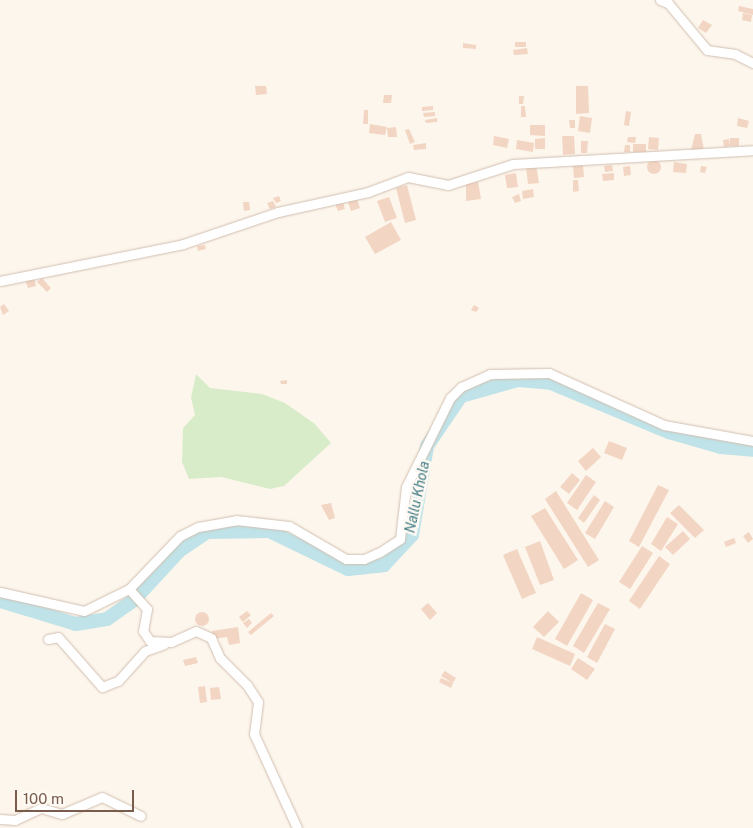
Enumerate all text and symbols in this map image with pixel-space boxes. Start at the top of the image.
water label: Nallu Khola [401,460,433,534]
scale bar [18,780,136,812]
text: 100 m [23,790,64,807]

